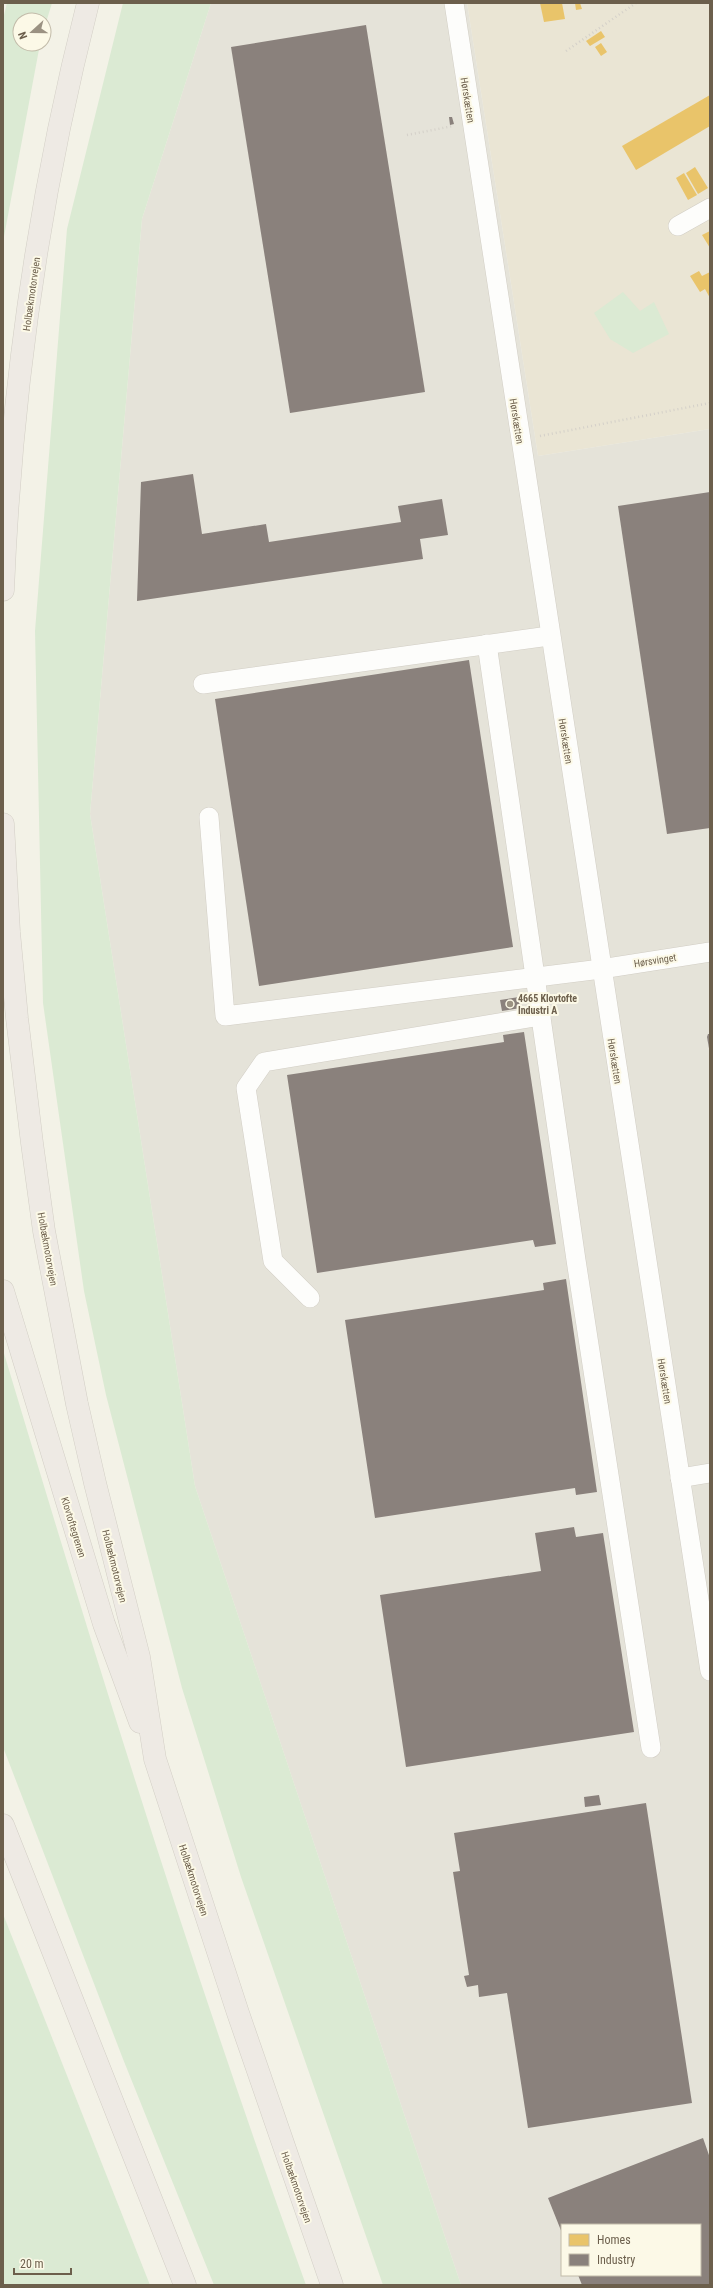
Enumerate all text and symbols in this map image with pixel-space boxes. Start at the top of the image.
north arrow [12,12,52,52]
text: N [16,30,30,41]
street label: Hørskætten [458,76,477,124]
street label: Holbækmotorvejen [21,256,42,332]
street label: Hørskætten [507,397,526,445]
street label: Hørskætten [556,717,575,765]
street label: Hørsvinget [633,952,677,969]
place label: 4665 Klovtofte Industri A [518,993,577,1016]
marker: 4665 Klovtofte Industri A [505,999,515,1009]
street label: Hørskætten [605,1037,624,1085]
street label: Holbækmotorvejen [36,1211,59,1287]
street label: Hørskætten [655,1357,674,1405]
street label: Klovtoftegrenen [59,1496,88,1559]
street label: Holbækmotorvejen [100,1529,129,1604]
street label: Holbækmotorvejen [177,1843,210,1917]
street label: Holbækmotorvejen [279,2150,314,2224]
legend [561,2224,701,2276]
text: Homes [597,2233,631,2247]
scale bar [14,2250,71,2276]
text: Industry [597,2253,635,2267]
text: 20 m [20,2257,44,2271]

